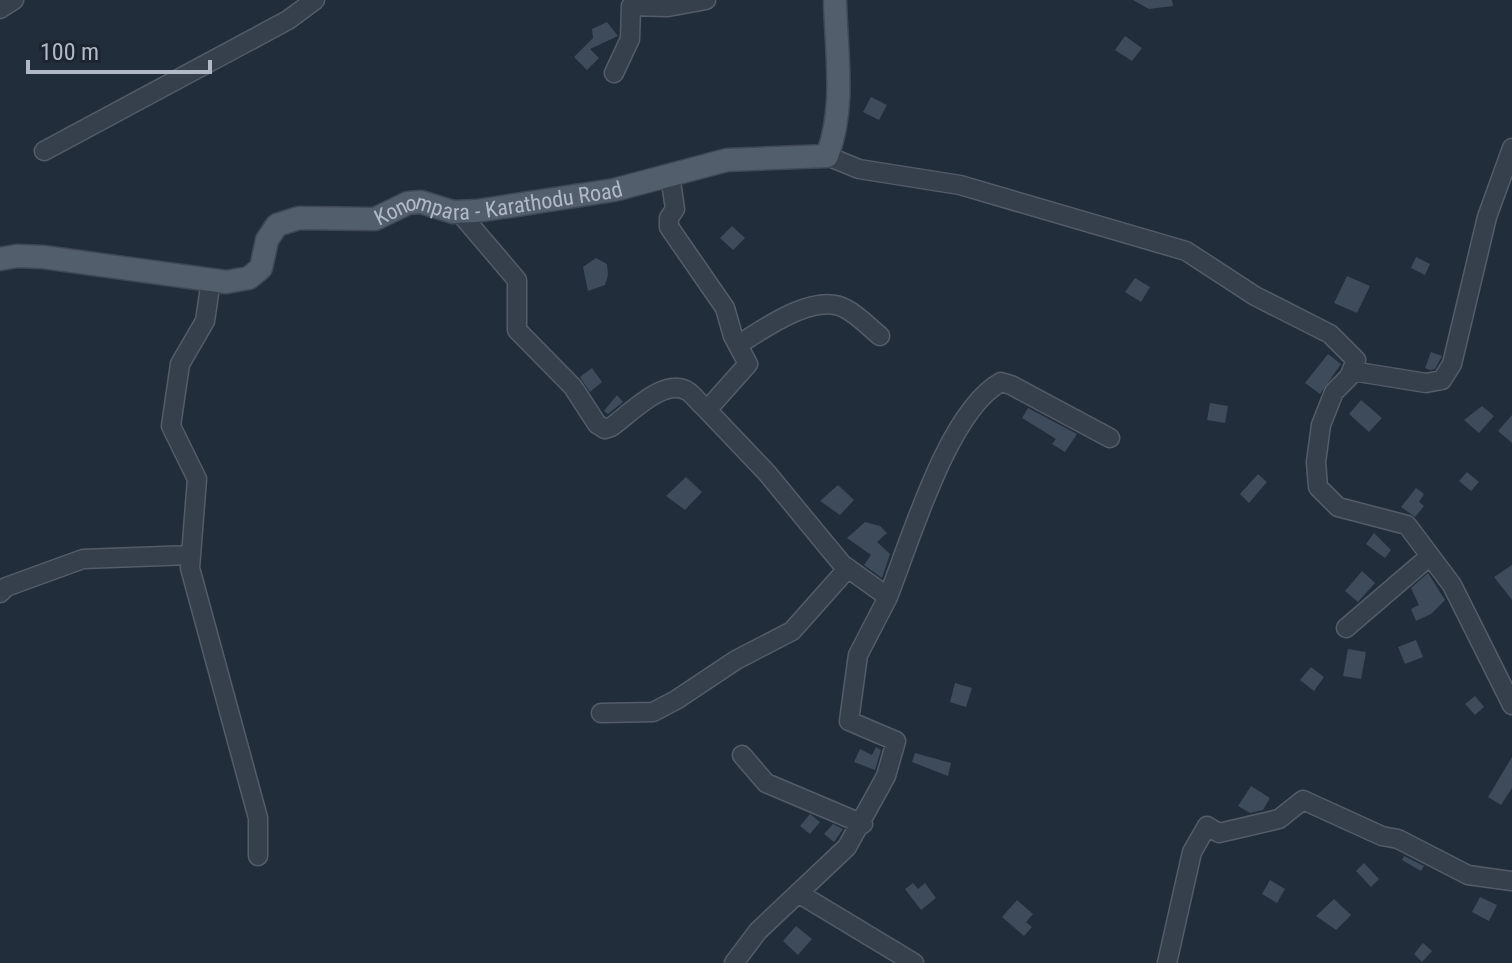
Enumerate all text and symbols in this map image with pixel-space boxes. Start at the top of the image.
scale bar [28,24,210,74]
text: 100 m [40,38,99,66]
street label: Konompara - Karathodu Road [370,176,625,230]

